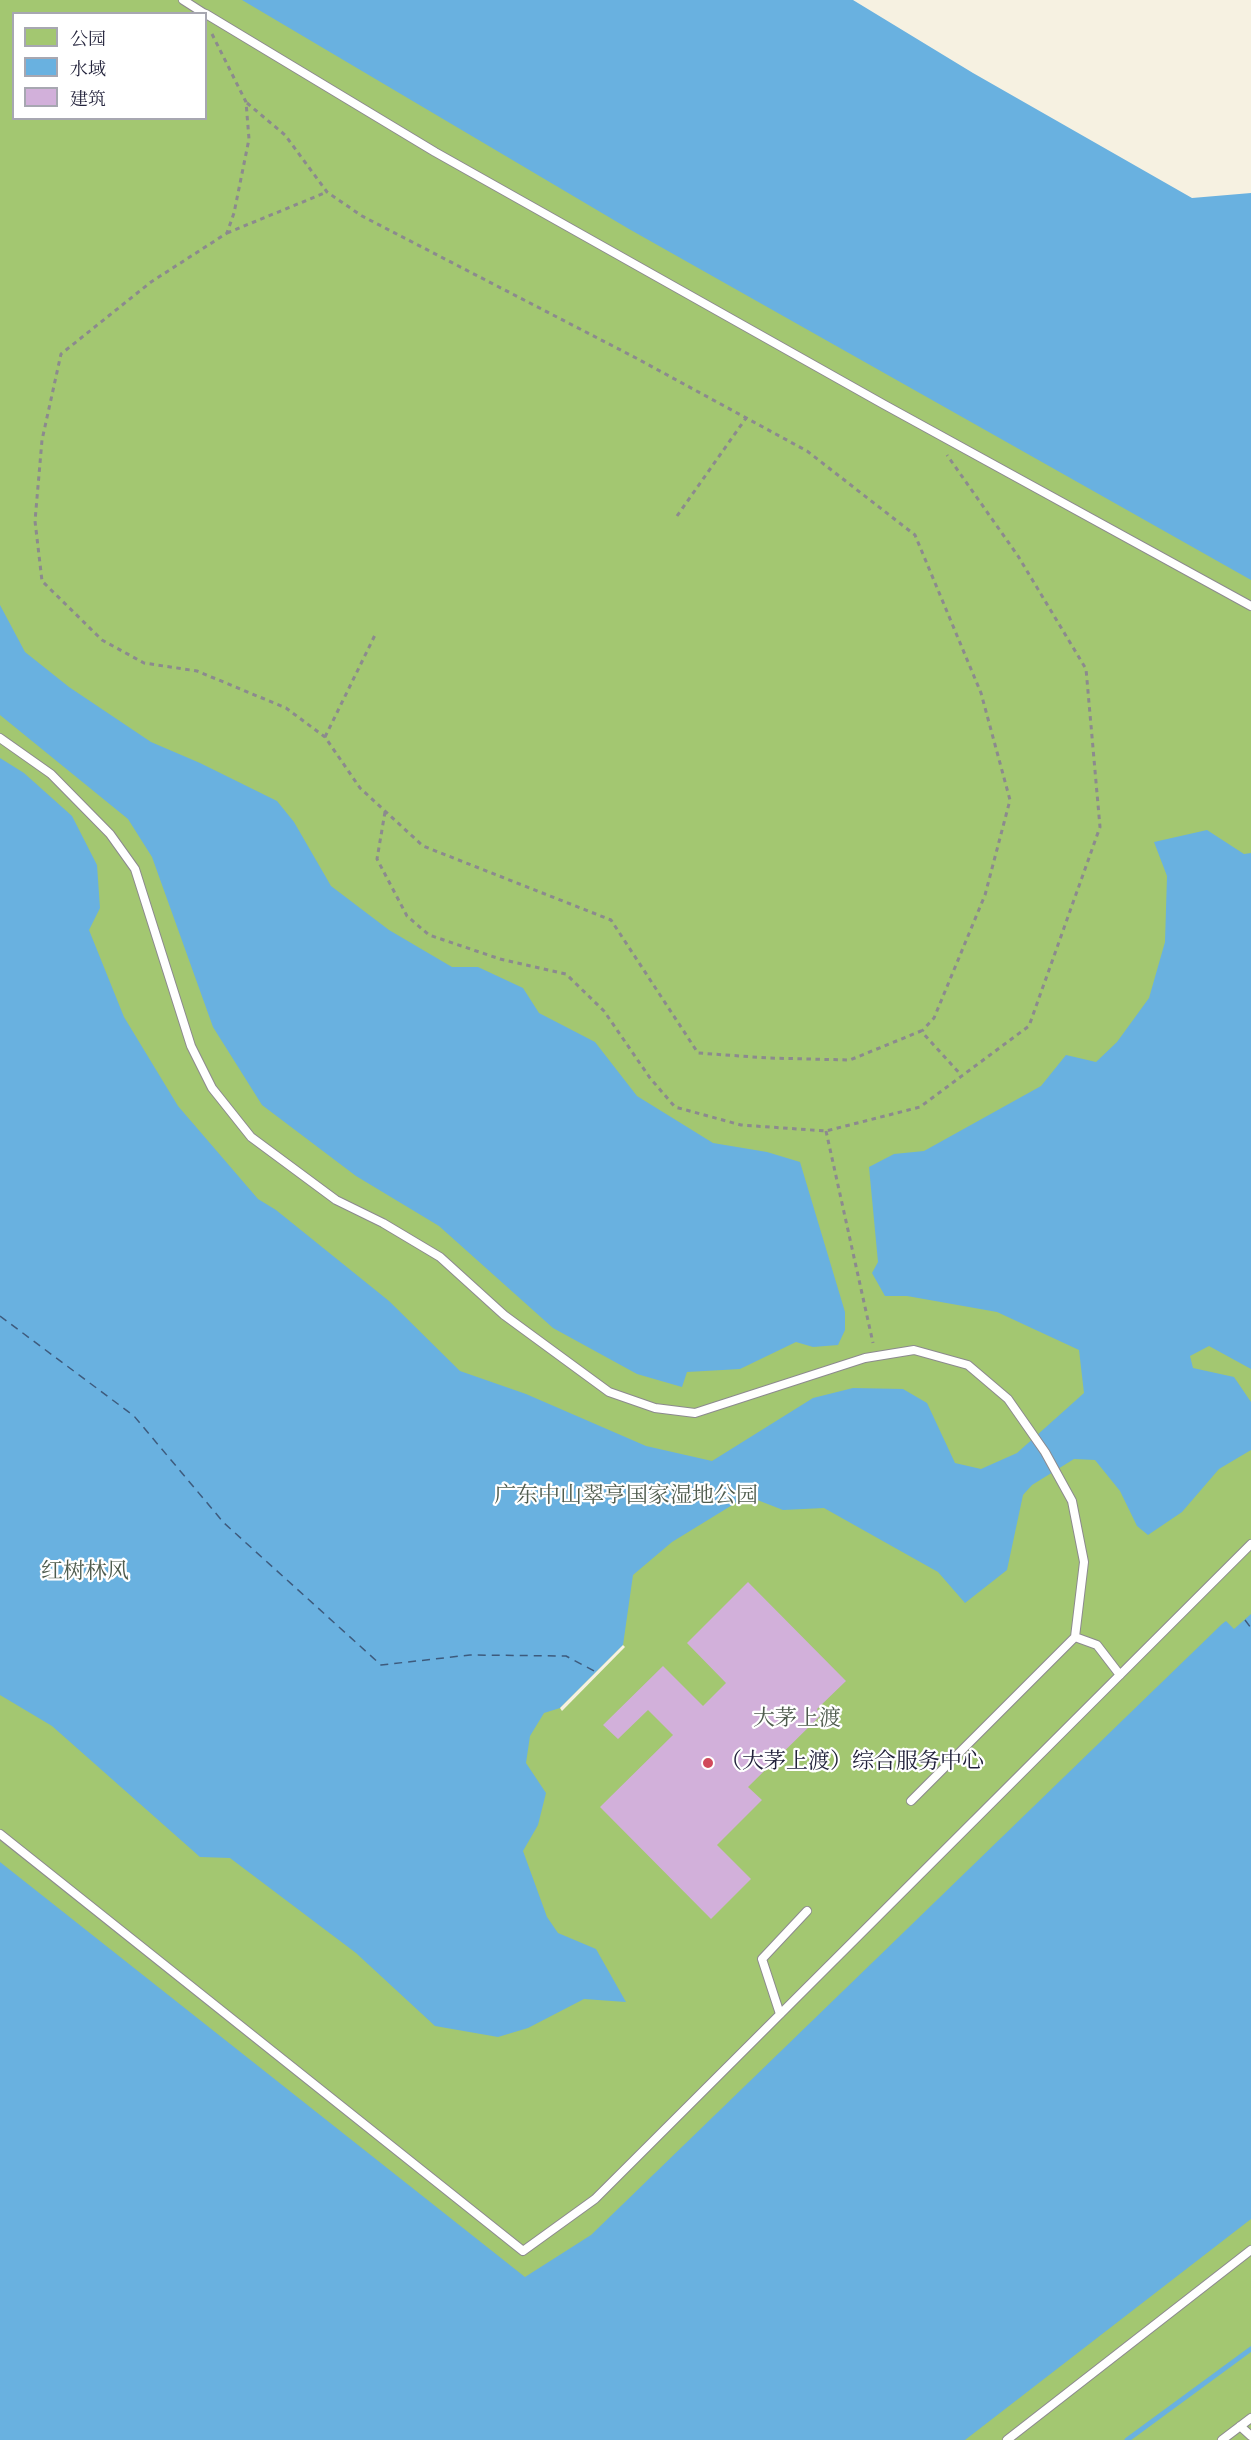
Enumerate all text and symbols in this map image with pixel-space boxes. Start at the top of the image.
legend [12,12,207,120]
text: 公园 [70,29,106,50]
text: 水域 [70,59,106,80]
text: 建筑 [70,89,106,110]
park label: 广东中山翠亨国家湿地公园 [494,1484,758,1510]
park label: 红树林风 [41,1560,129,1586]
park label: 大茅上渡 [753,1707,841,1733]
place label: （大茅上渡）综合服务中心 [720,1750,984,1776]
marker: （大茅上渡）综合服务中心 [701,1756,715,1770]

